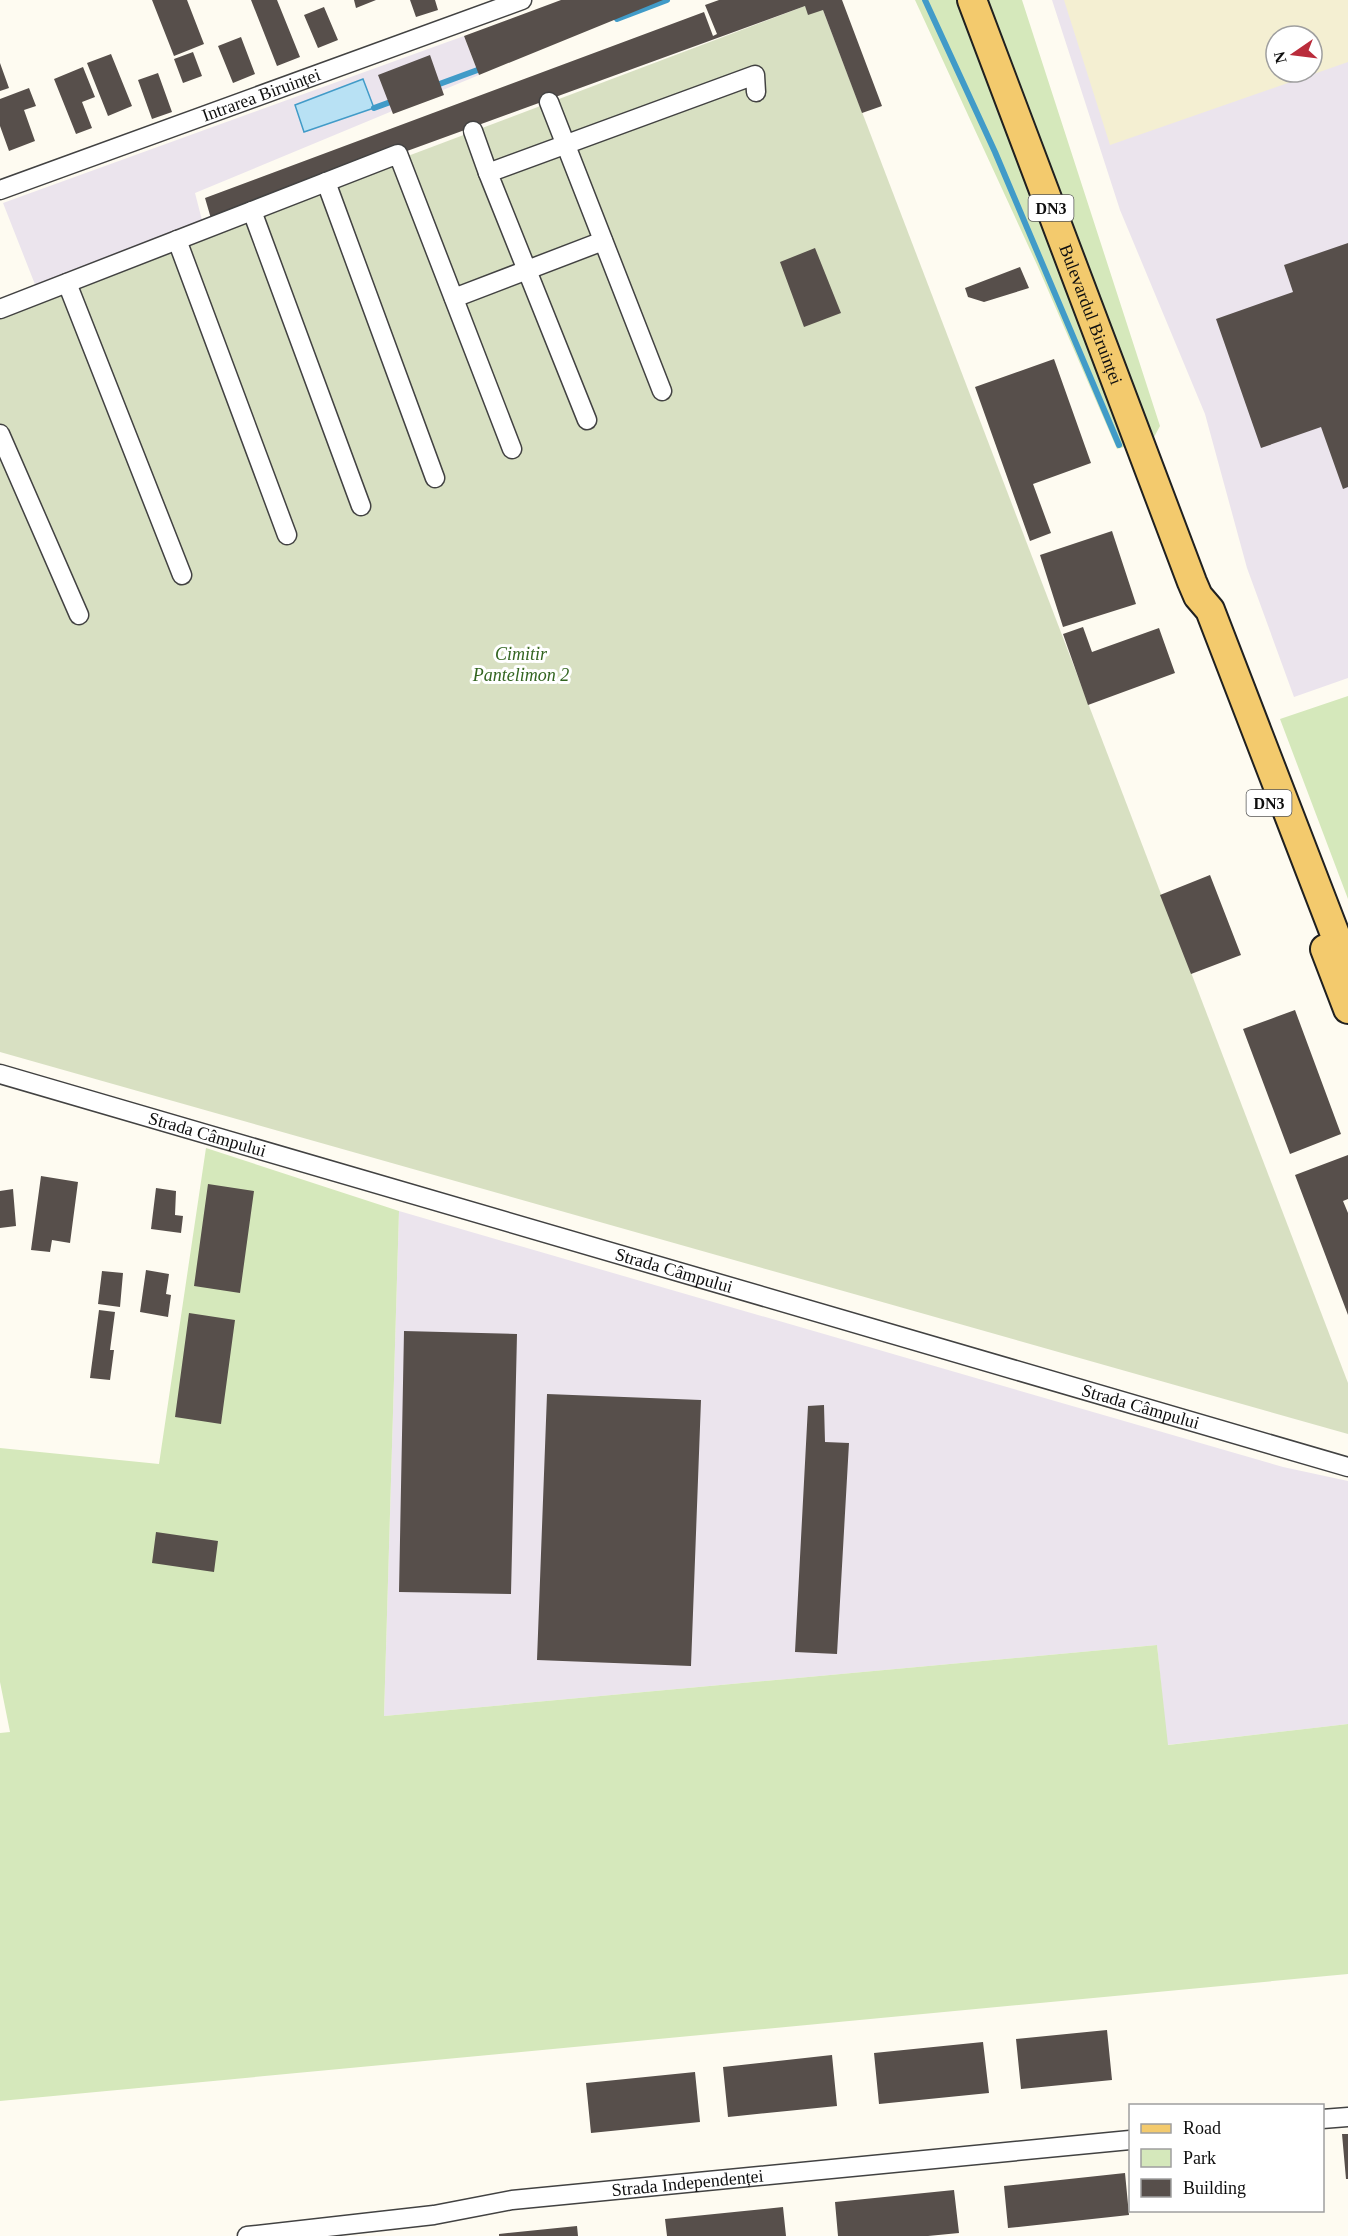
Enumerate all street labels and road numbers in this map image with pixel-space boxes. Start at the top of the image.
street label: Intrarea Biruinței [199,64,323,126]
road number: DN3 [1028,195,1074,221]
street label: Bulevardul Biruinței [1055,241,1126,387]
road number: DN3 [1246,790,1292,816]
street label: Strada Câmpului [146,1108,269,1161]
street label: Strada Câmpului [613,1244,735,1297]
street label: Strada Câmpului [1079,1380,1202,1433]
street label: Strada Independenței [611,2166,764,2200]

